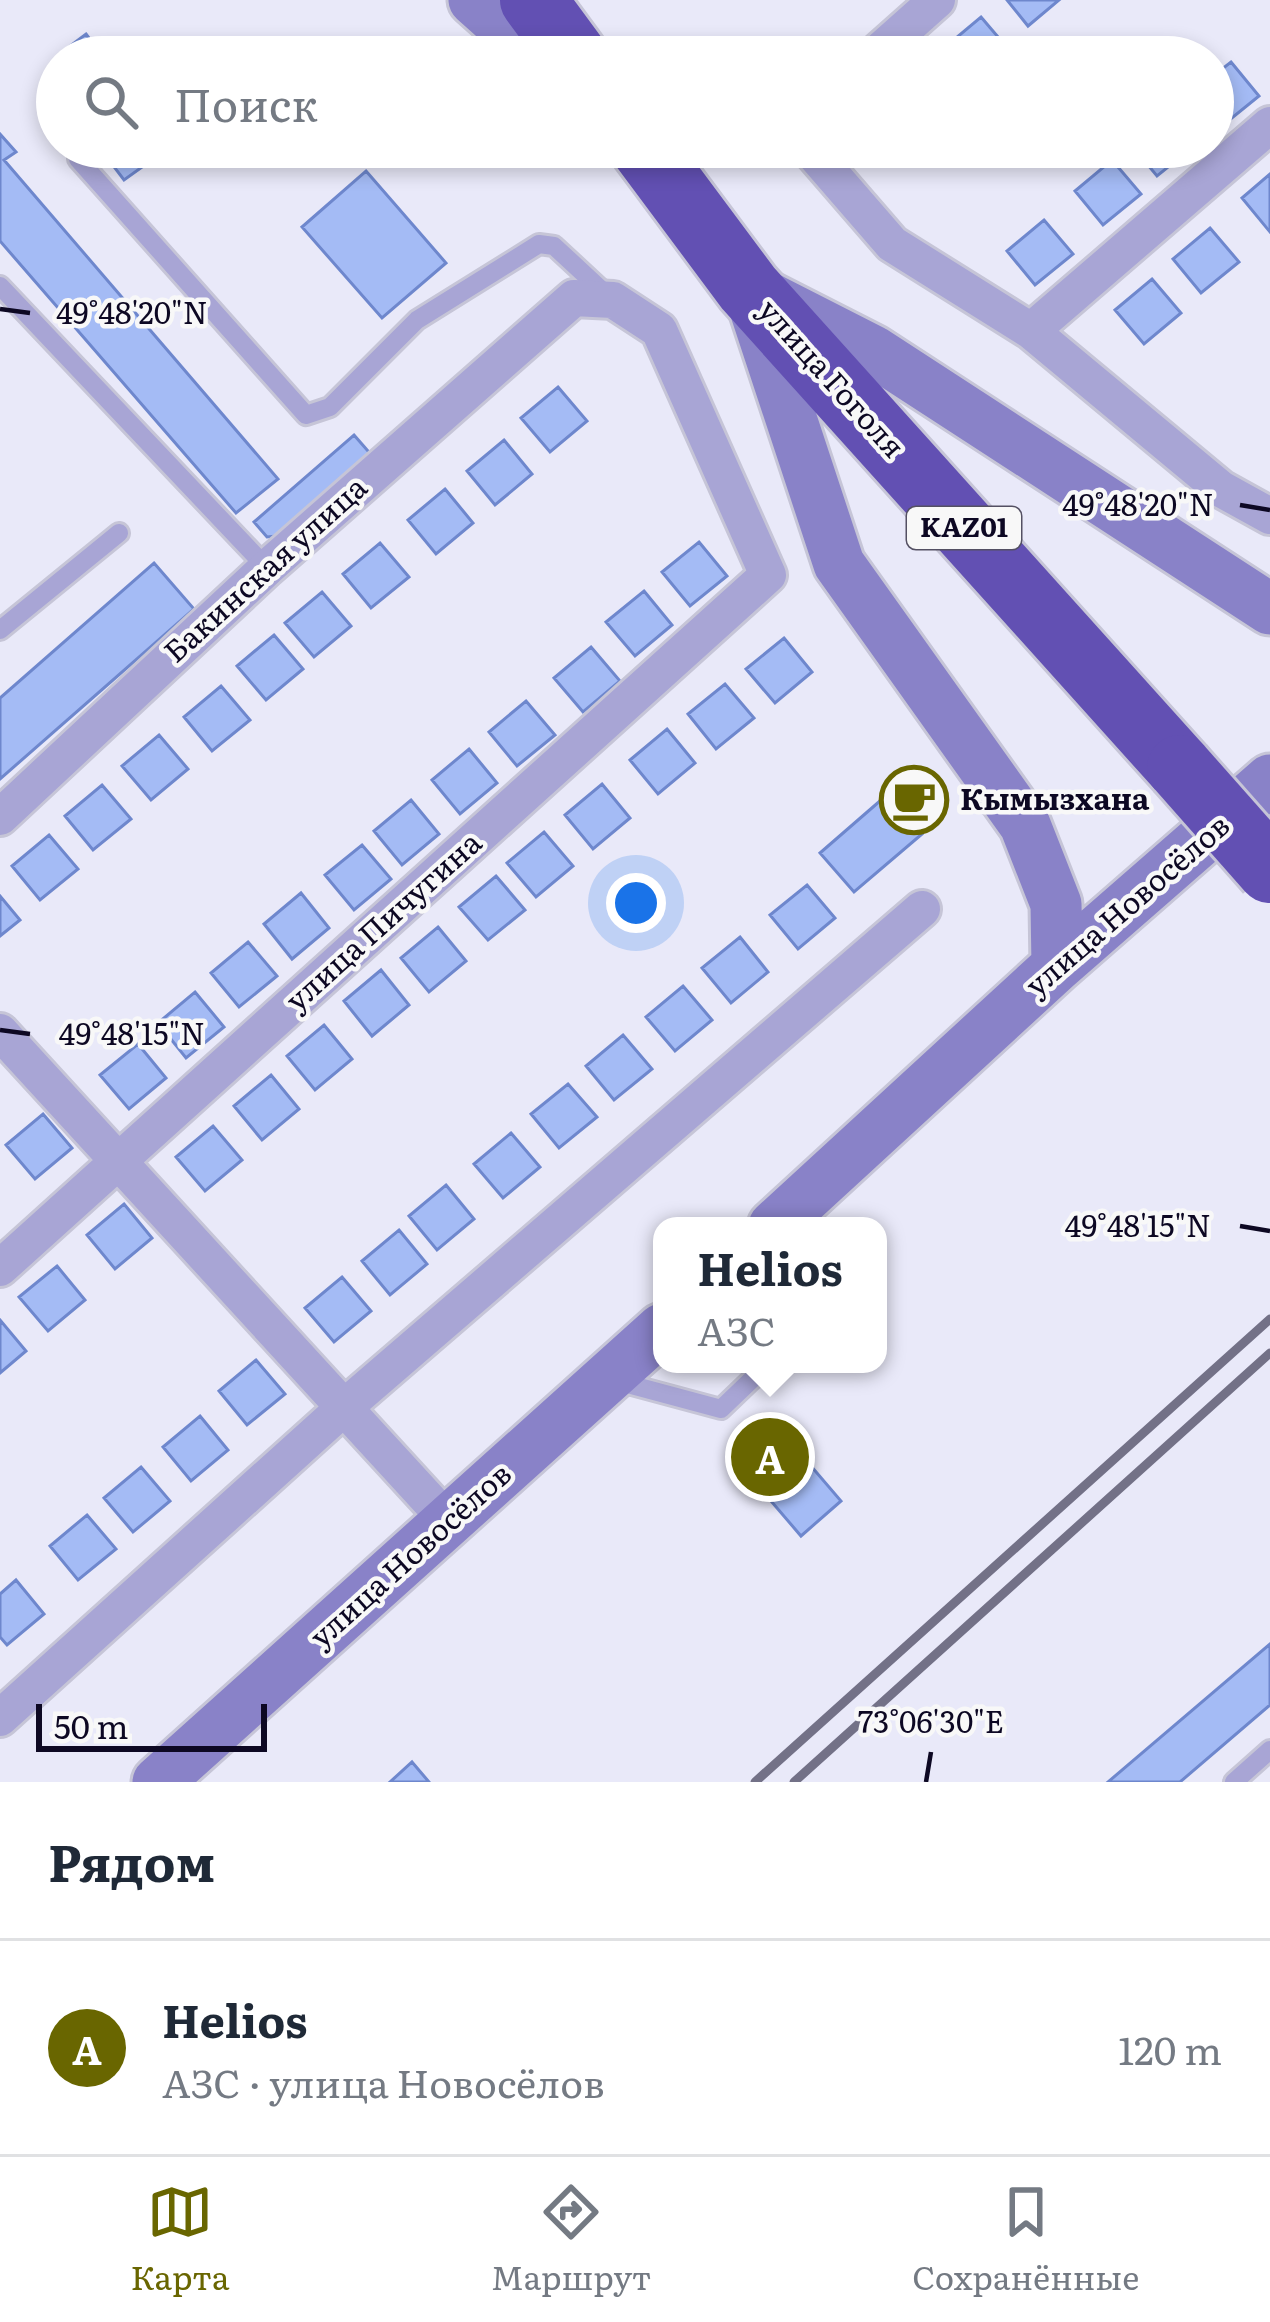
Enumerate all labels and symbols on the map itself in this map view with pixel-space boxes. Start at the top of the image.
street label: улица Гоголя [750,288,917,466]
text: 49°48'20"N [56,289,208,333]
street label: Бакинская улица [153,464,376,671]
text: 49°48'20"N [1062,481,1214,525]
road number: KАZ01 [907,507,1021,549]
cafe icon: Кымызхана [879,765,949,835]
place label: Кымызхана [960,775,1150,819]
street label: улица Новосёлов [1014,802,1238,1005]
street label: улица Пичугина [274,819,490,1020]
your location [606,873,666,933]
text: 49°48'15"N [59,1010,205,1054]
text: 49°48'15"N [1065,1202,1211,1246]
pin: A [731,1412,809,1502]
street label: улица Новосёлов [298,1451,520,1657]
scale bar [36,1698,267,1751]
text: 73°06'30"E [858,1698,1004,1742]

